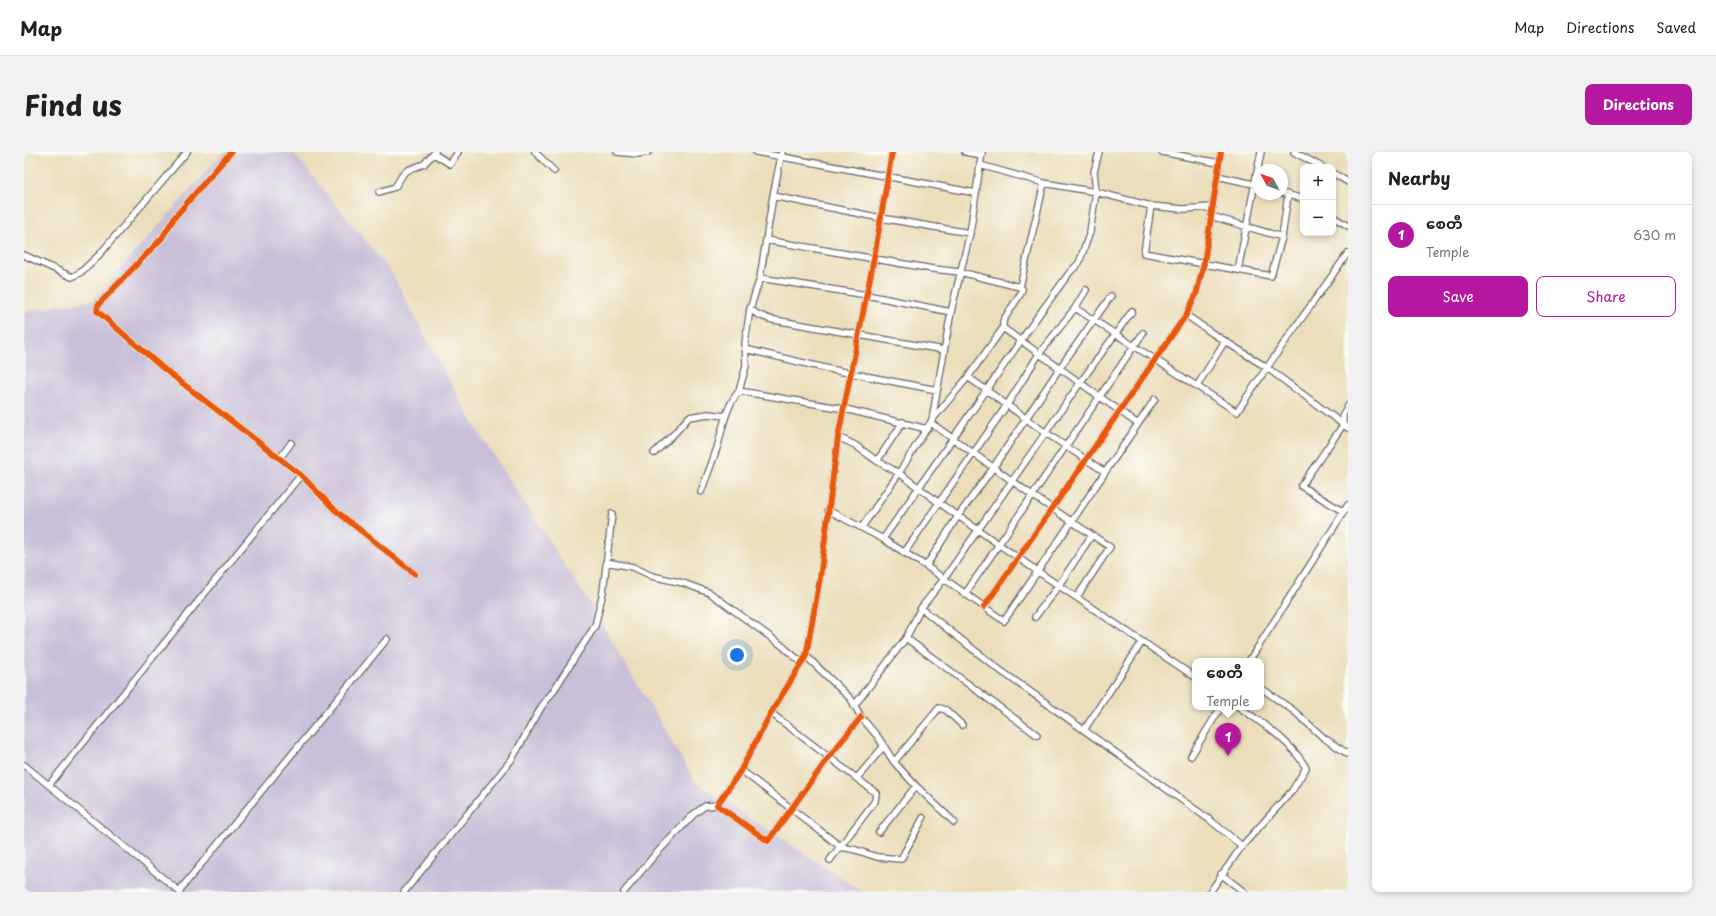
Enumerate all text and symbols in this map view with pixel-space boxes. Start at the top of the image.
text: Map [20,14,62,42]
text: Map [1514,17,1544,38]
text: Directions [1566,17,1634,38]
text: Saved [1656,17,1696,38]
text: Find us [24,83,122,126]
button: Directions [1585,84,1692,125]
north arrow [1252,164,1288,200]
map controls [1300,164,1336,236]
button: + [1300,164,1336,200]
text: Nearby [1388,165,1450,191]
button: − [1300,200,1336,236]
text: စေတီ [1426,211,1463,234]
text: 1 [1398,225,1404,244]
text: 630 m [1633,225,1676,244]
text: Temple [1426,242,1469,261]
button: Save [1388,276,1528,317]
button: Share [1536,276,1676,317]
your location [727,645,747,665]
popup [1192,658,1264,710]
text: စေတီ [1206,660,1243,683]
text: Temple [1206,691,1250,710]
pin: 1 [1215,723,1241,756]

